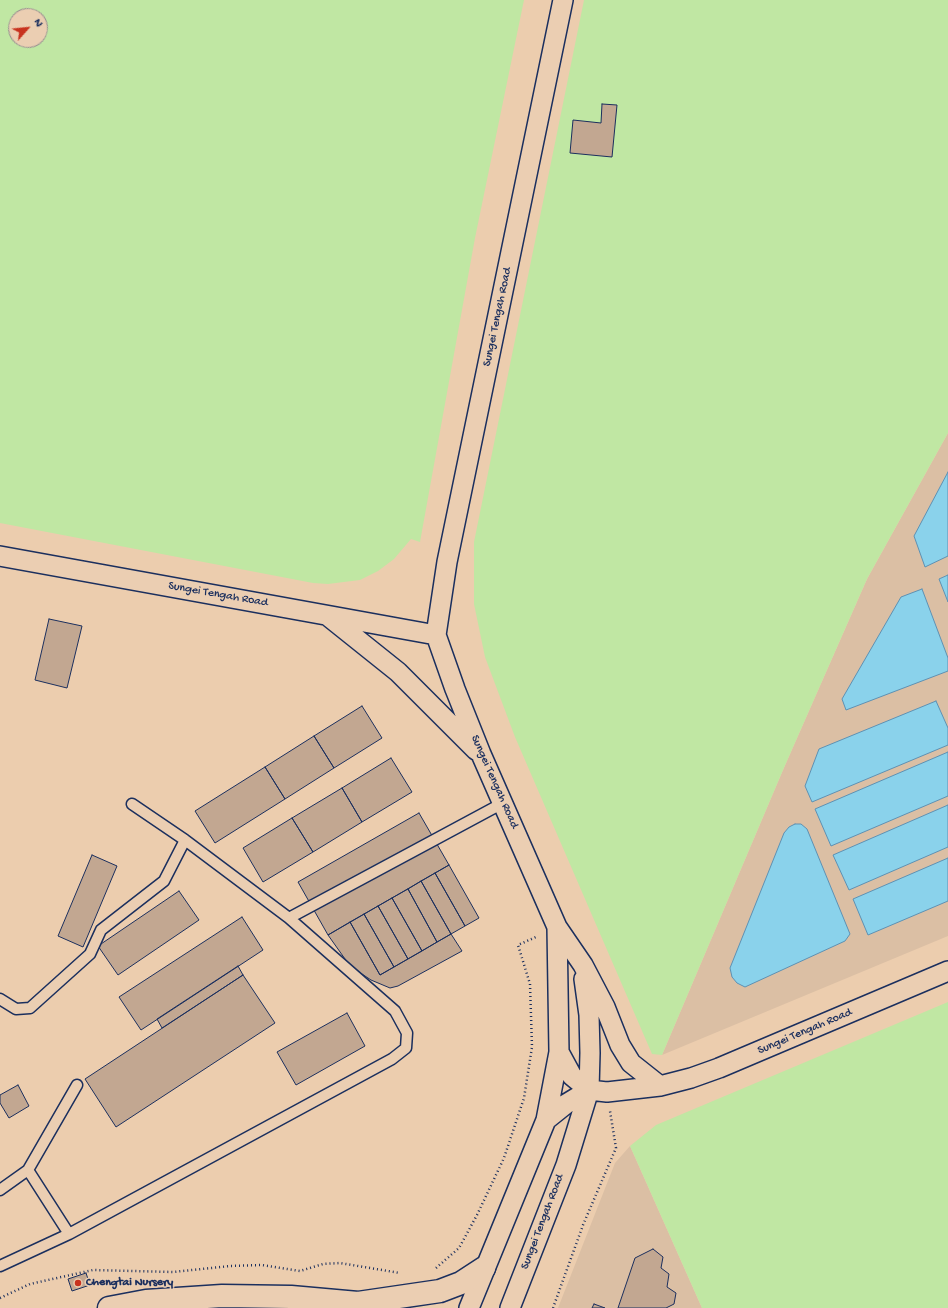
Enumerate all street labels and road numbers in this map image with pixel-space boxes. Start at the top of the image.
street label: Sungei Tengah Road [480,266,516,368]
street label: Sungei Tengah Road [167,579,269,611]
street label: Sungei Tengah Road [467,733,521,831]
street label: Sungei Tengah Road [756,1006,854,1058]
street label: Sungei Tengah Road [518,1172,568,1272]

